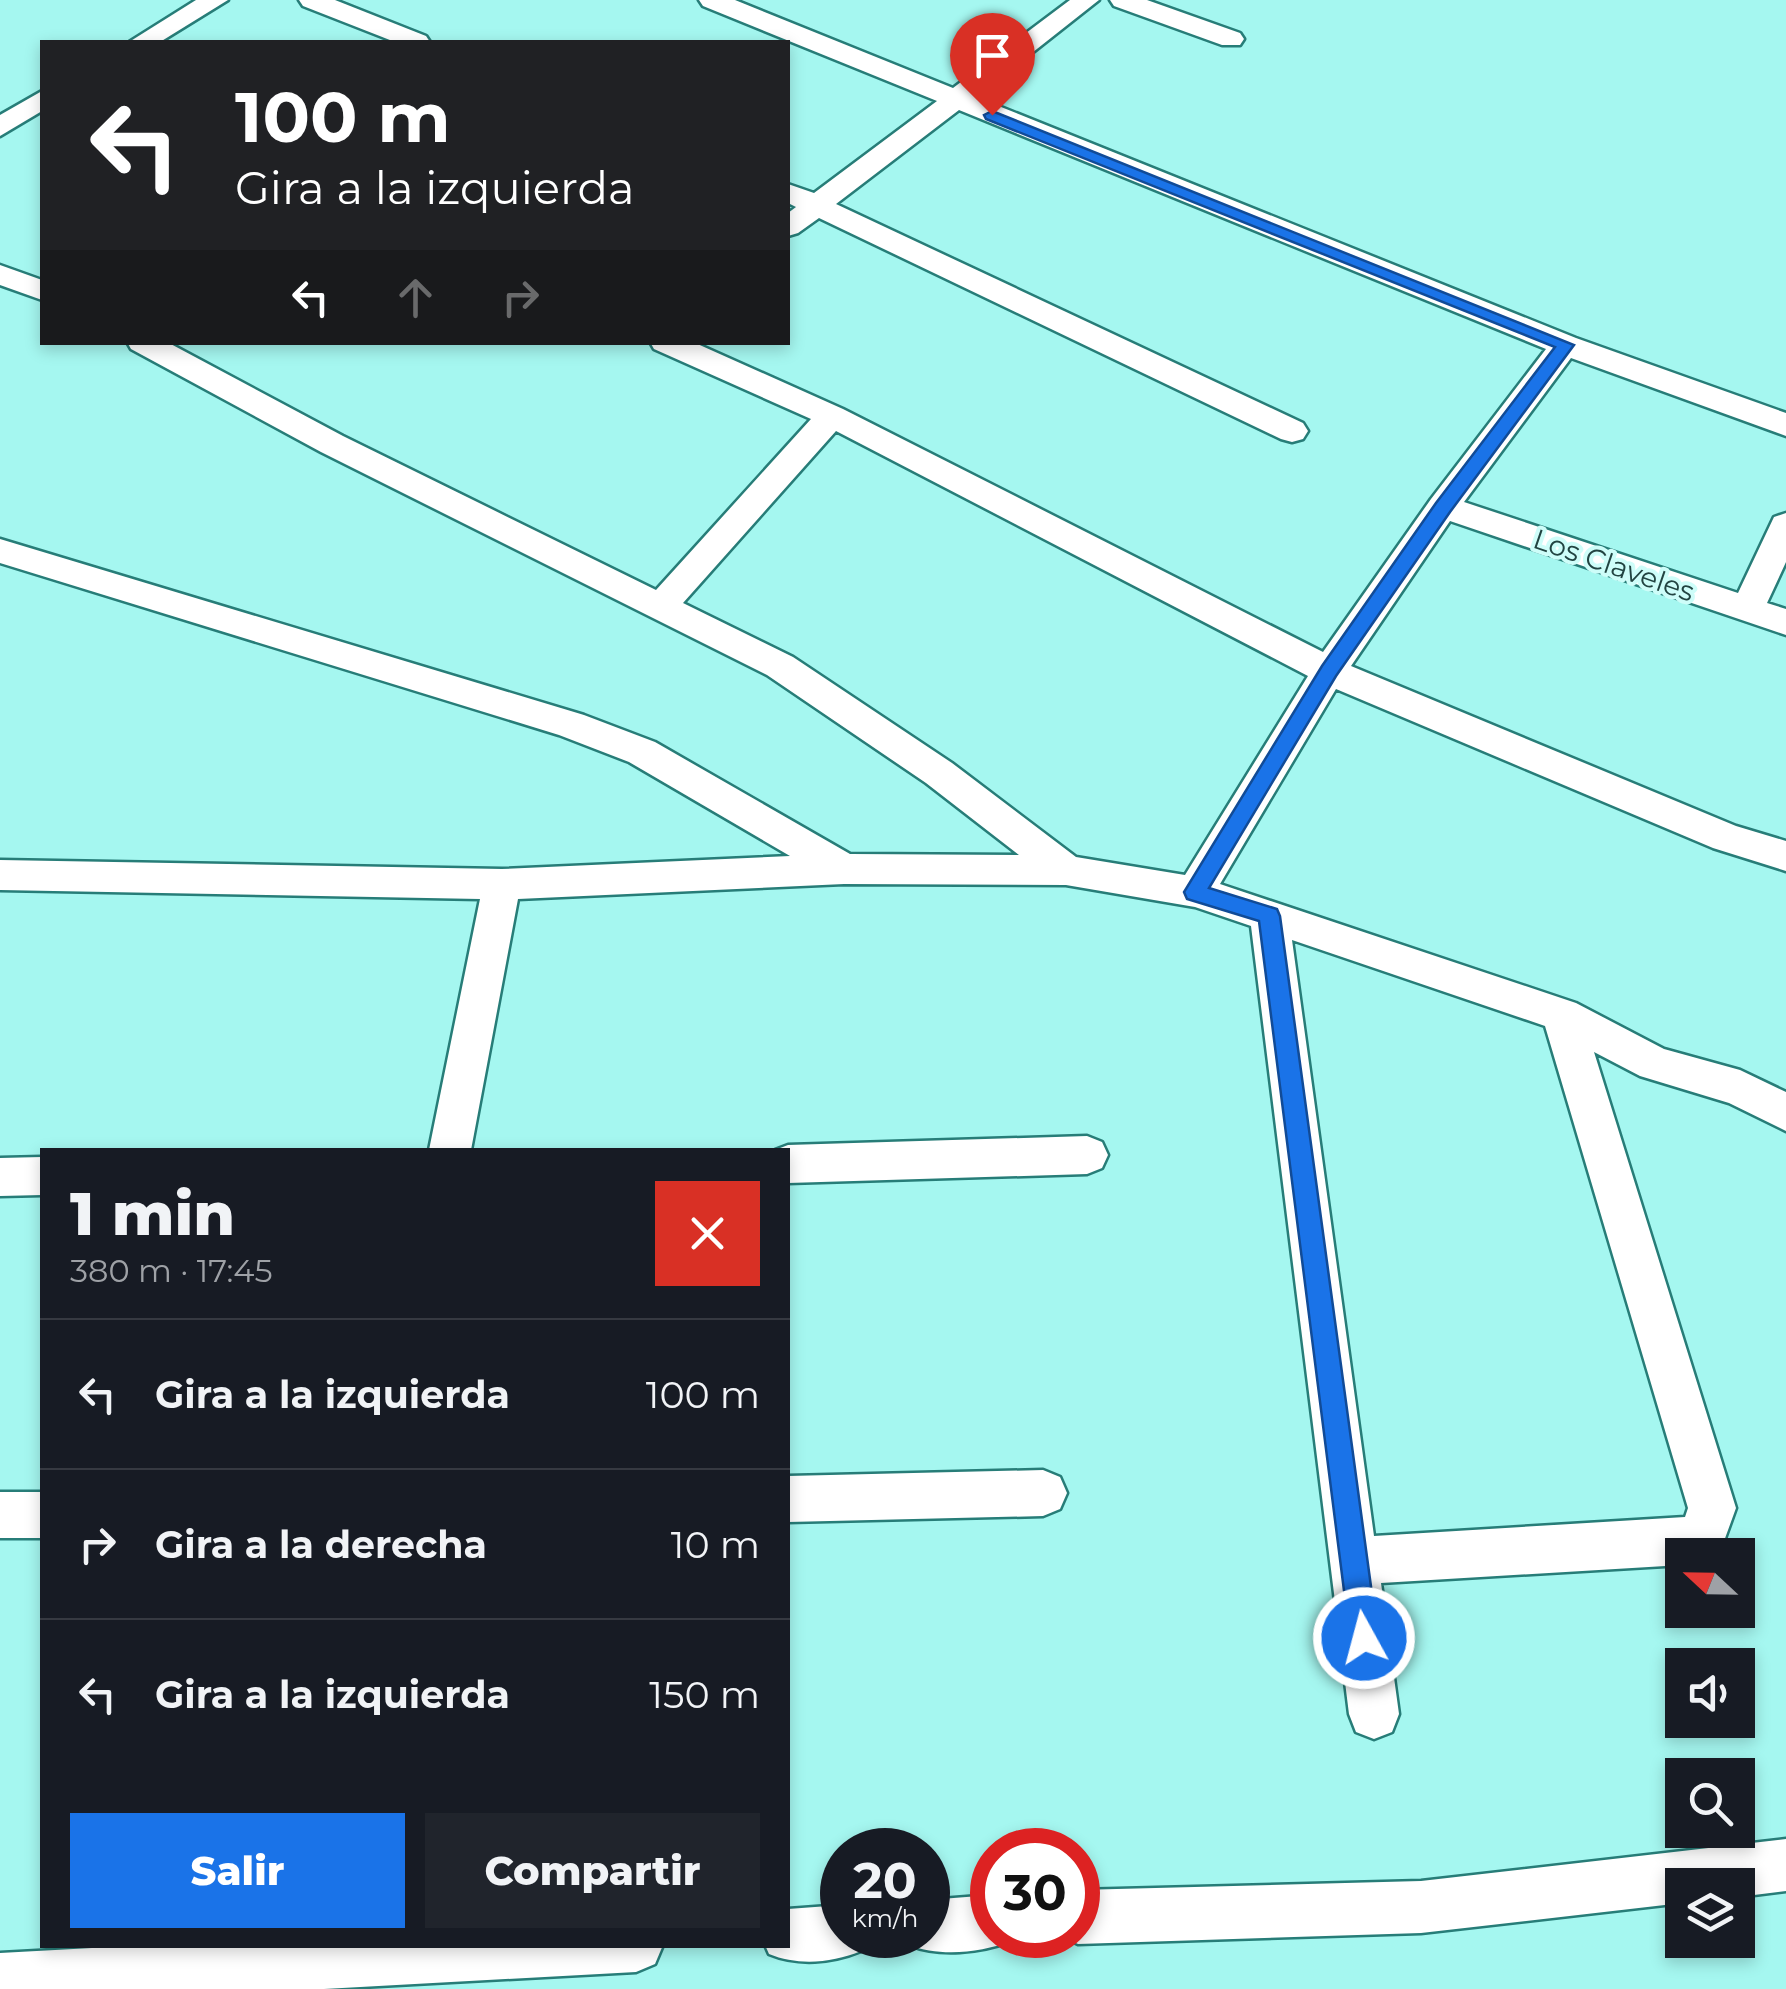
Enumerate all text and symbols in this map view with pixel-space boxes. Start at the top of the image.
pin [950,13,1035,116]
icon: arrive [965,28,1020,83]
text: 100 m [235,74,451,160]
icon: left [70,80,200,210]
text: Gira a la izquierda [235,160,635,215]
icon: left [283,270,338,325]
icon: ahead [388,270,443,325]
icon: right [493,270,548,325]
street label: Los Claveles [1529,522,1699,608]
text: 1 min [70,1177,235,1250]
button: close [655,1181,760,1286]
text: 380 m · 17:45 [70,1251,273,1290]
icon: left [70,1367,125,1422]
text: Gira a la izquierda [155,1371,510,1418]
text: 100 m [646,1371,760,1418]
icon: right [70,1517,125,1572]
text: Gira a la derecha [155,1521,487,1568]
text: 10 m [671,1521,760,1568]
north arrow [1665,1538,1755,1628]
map controls [1665,1538,1755,1958]
position arrow [1312,1586,1416,1690]
button: sound [1665,1648,1755,1738]
icon: left [70,1667,125,1722]
text: Gira a la izquierda [155,1671,510,1718]
text: 150 m [649,1671,760,1718]
button: search [1665,1758,1755,1848]
button: Salir [70,1813,405,1928]
button: Compartir [425,1813,760,1928]
speed limit sign: 30 [970,1828,1100,1958]
text: 20 [853,1850,917,1911]
button: layers [1665,1868,1755,1958]
text: km/h [852,1903,918,1933]

